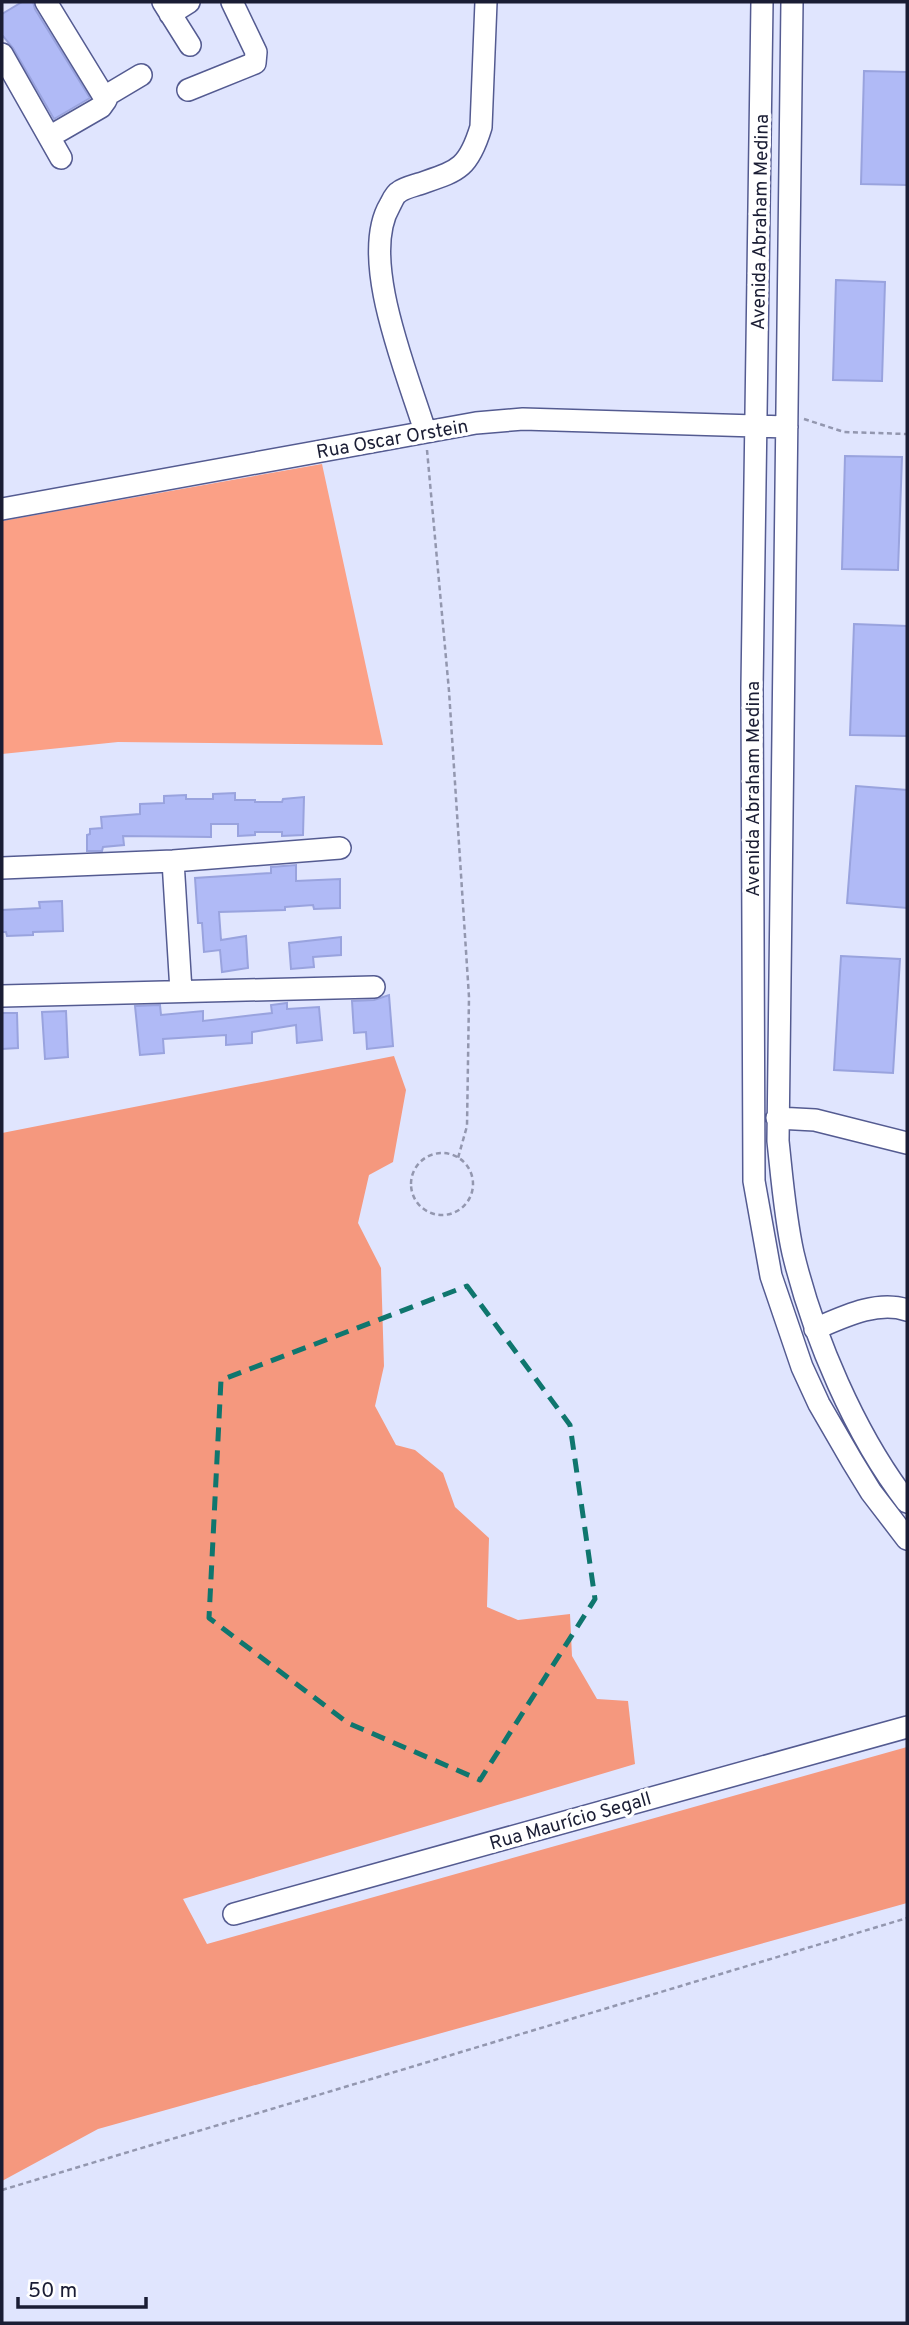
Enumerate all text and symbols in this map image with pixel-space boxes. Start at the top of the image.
street label: Avenida Abraham Medina [747,114,775,330]
street label: Rua Oscar Orstein [315,415,470,465]
street label: Avenida Abraham Medina [742,681,766,897]
street label: Rua Maurício Segall [487,1787,654,1856]
scale bar [18,2266,145,2310]
text: 50 m [28,2278,77,2305]

